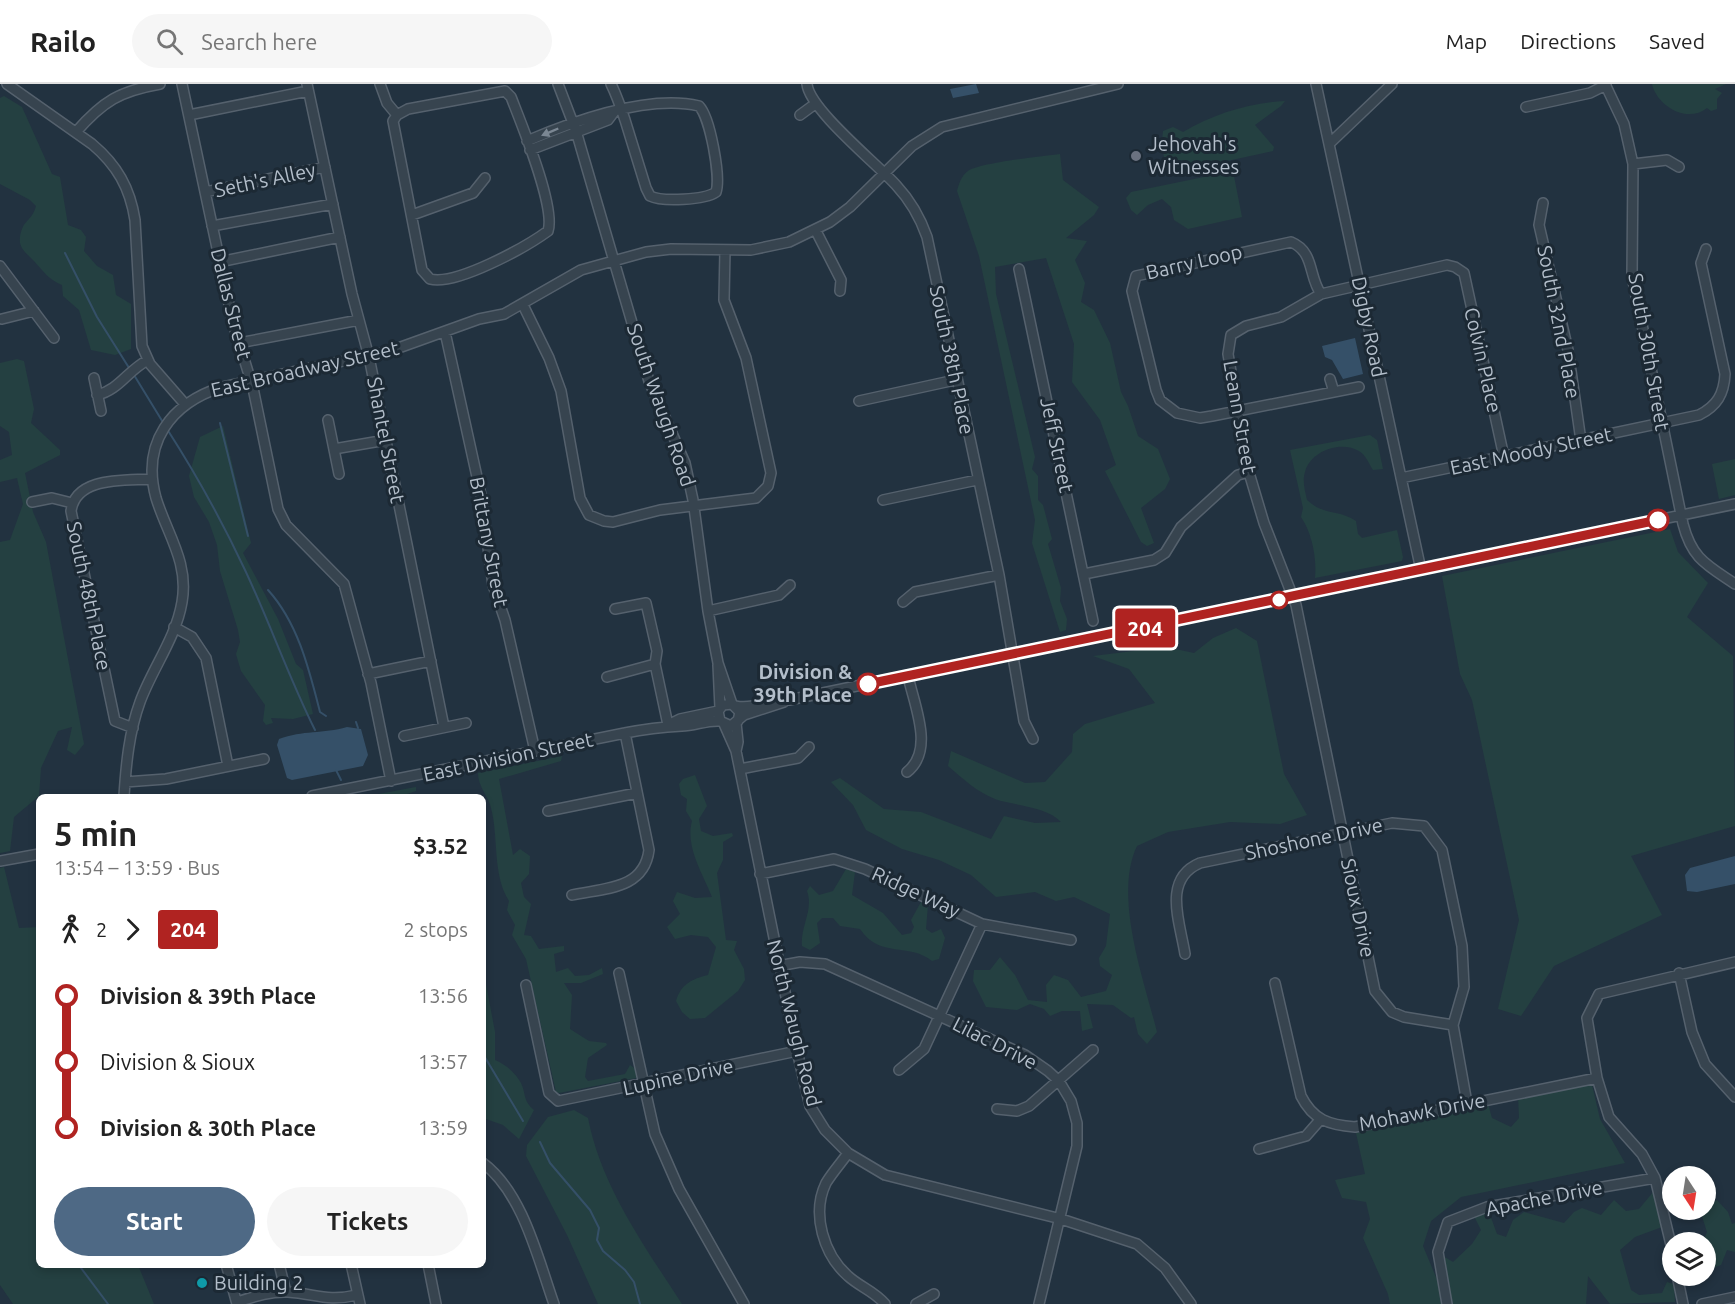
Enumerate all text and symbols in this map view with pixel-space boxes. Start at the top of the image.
search box [132,14,552,68]
icon: search [153,25,186,58]
text: Railo [30,26,96,57]
text: Search here [201,29,317,54]
text: Map [1446,29,1487,53]
text: Directions [1520,29,1616,53]
text: Saved [1649,29,1705,53]
one-way arrow [540,127,558,137]
place label: Jehovah's Witnesses [1148,132,1239,178]
marker: Jehovah's Witnesses [1129,149,1143,163]
street label: Seth's Alley [212,158,318,201]
street label: Barry Loop [1144,239,1244,284]
street label: South 32nd Place [1533,243,1586,400]
street label: Dallas Street [206,246,257,362]
street label: South 30th Street [1624,271,1675,433]
street label: Digby Road [1348,274,1391,379]
street label: South 38th Place [925,283,980,436]
street label: Colvin Place [1460,305,1507,415]
street label: South Waugh Road [623,320,700,489]
street label: East Broadway Street [209,336,401,401]
street label: Leann Street [1219,358,1262,476]
street label: Shantel Street [363,375,410,505]
street label: Jeff Street [1036,395,1079,495]
street label: East Moody Street [1448,422,1614,479]
street label: Brittany Street [466,475,513,609]
unlabelled marker [1647,509,1669,531]
street label: South 48th Place [62,519,117,672]
unlabelled marker [1270,591,1288,609]
line badge: 204 [1110,608,1180,648]
text: 204 [1127,616,1163,640]
place label: Division & 39th Place [754,660,852,706]
marker: Division & 39th Place [857,673,879,695]
street label: East Division Street [421,727,595,786]
street label: Shoshone Drive [1243,813,1385,864]
text: 5 min [54,815,137,852]
text: $3.52 [413,833,468,858]
text: 13:54 – 13:59 · Bus [54,856,220,879]
street label: Sioux Drive [1337,856,1380,959]
street label: Ridge Way [869,861,964,922]
icon: walk [54,913,87,946]
icon: forward [116,913,149,946]
text: 204 [170,917,206,941]
text: 2 [96,918,107,941]
text: 2 stops [404,918,468,941]
street label: North Waugh Road [763,937,826,1109]
text: Division & 39th Place [100,983,316,1008]
text: 13:56 [418,984,468,1007]
street label: Lilac Drive [949,1011,1041,1074]
text: Division & Sioux [100,1049,255,1074]
text: 13:57 [418,1050,468,1073]
street label: Lupine Drive [620,1054,735,1099]
street label: Mohawk Drive [1357,1088,1487,1135]
text: Division & 30th Place [100,1115,316,1140]
text: 13:59 [418,1116,468,1139]
north arrow [1662,1166,1716,1220]
map controls [1662,1166,1716,1286]
street label: Apache Drive [1483,1175,1604,1220]
button: Start [54,1187,255,1256]
button: Tickets [267,1187,468,1256]
button: layers [1662,1232,1716,1286]
place label: Building 2 [214,1271,304,1294]
marker: Building 2 [195,1276,209,1290]

